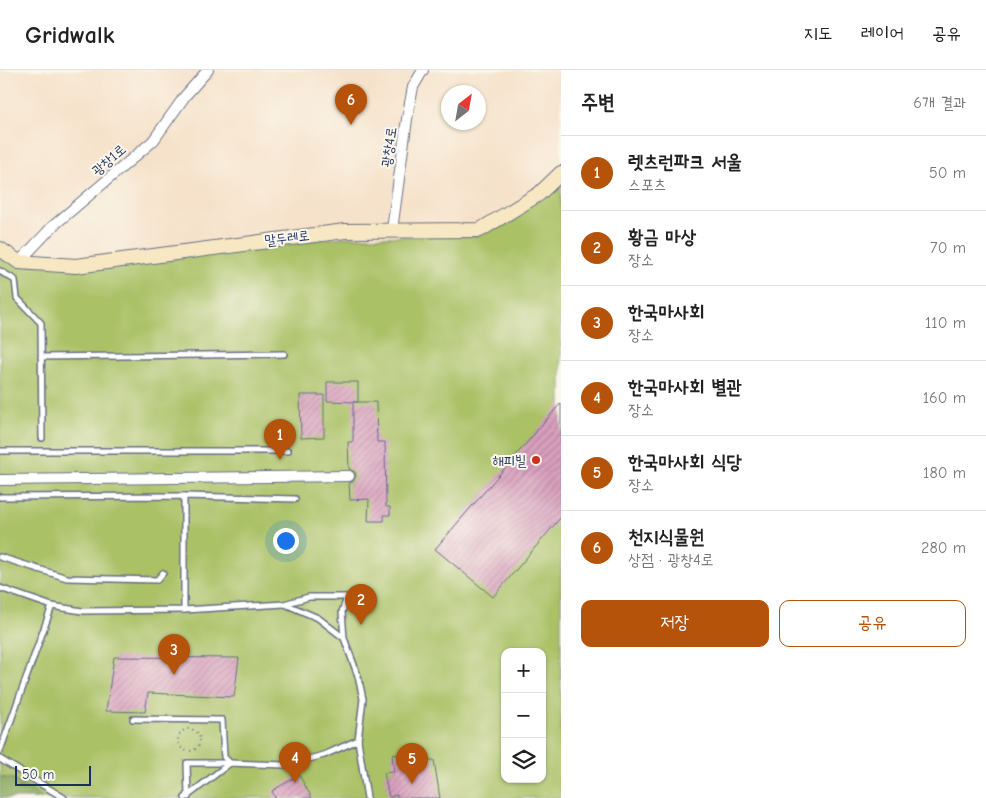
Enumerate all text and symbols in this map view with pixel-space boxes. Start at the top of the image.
text: Gridwalk [25,21,114,49]
text: 지도 [804,23,833,44]
text: 레이어 [861,23,904,44]
text: 공유 [932,23,961,44]
pin: 6 [335,84,367,125]
north arrow [441,85,486,130]
text: 주변 [581,90,615,114]
text: 6개 결과 [913,94,966,112]
street label: 광창4로 [378,126,400,168]
street label: 광창1로 [89,141,129,179]
text: 렛츠런파크 서울 [628,151,742,173]
text: 1 [594,164,600,182]
text: 50 m [929,164,966,182]
text: 스포츠 [628,176,667,194]
text: 황금 마상 [628,226,696,248]
street label: 말두레로 [264,227,310,249]
text: 2 [593,239,601,257]
text: 70 m [930,239,966,257]
text: 장소 [628,251,654,269]
text: 한국마사회 [628,301,704,323]
text: 3 [593,314,601,332]
text: 110 m [925,314,966,332]
text: 장소 [628,326,654,344]
text: 한국마사회 별관 [628,376,742,398]
text: 4 [593,389,601,407]
text: 160 m [923,389,966,407]
text: 장소 [628,401,654,419]
pin: 1 [264,419,296,460]
text: 한국마사회 식당 [628,451,742,473]
place label: 해피빌 [492,452,527,469]
marker: 해피빌 [530,454,542,466]
text: 5 [593,464,601,482]
text: 180 m [923,464,966,482]
text: 장소 [628,476,654,494]
text: 천지식물원 [628,526,704,548]
your location [273,528,299,554]
text: 6 [593,539,601,557]
text: 280 m [921,539,966,557]
text: 상점 · 광창4로 [628,551,714,569]
pin: 2 [345,584,377,625]
button: 저장 [581,600,769,647]
button: 공유 [779,600,966,647]
pin: 3 [158,634,190,675]
map controls [501,648,546,783]
button: + [501,648,546,693]
button: − [501,693,546,738]
button: layers [501,738,546,783]
pin: 4 [279,742,311,783]
pin: 5 [396,743,428,784]
scale bar [15,763,91,786]
text: 50 m [22,766,54,783]

